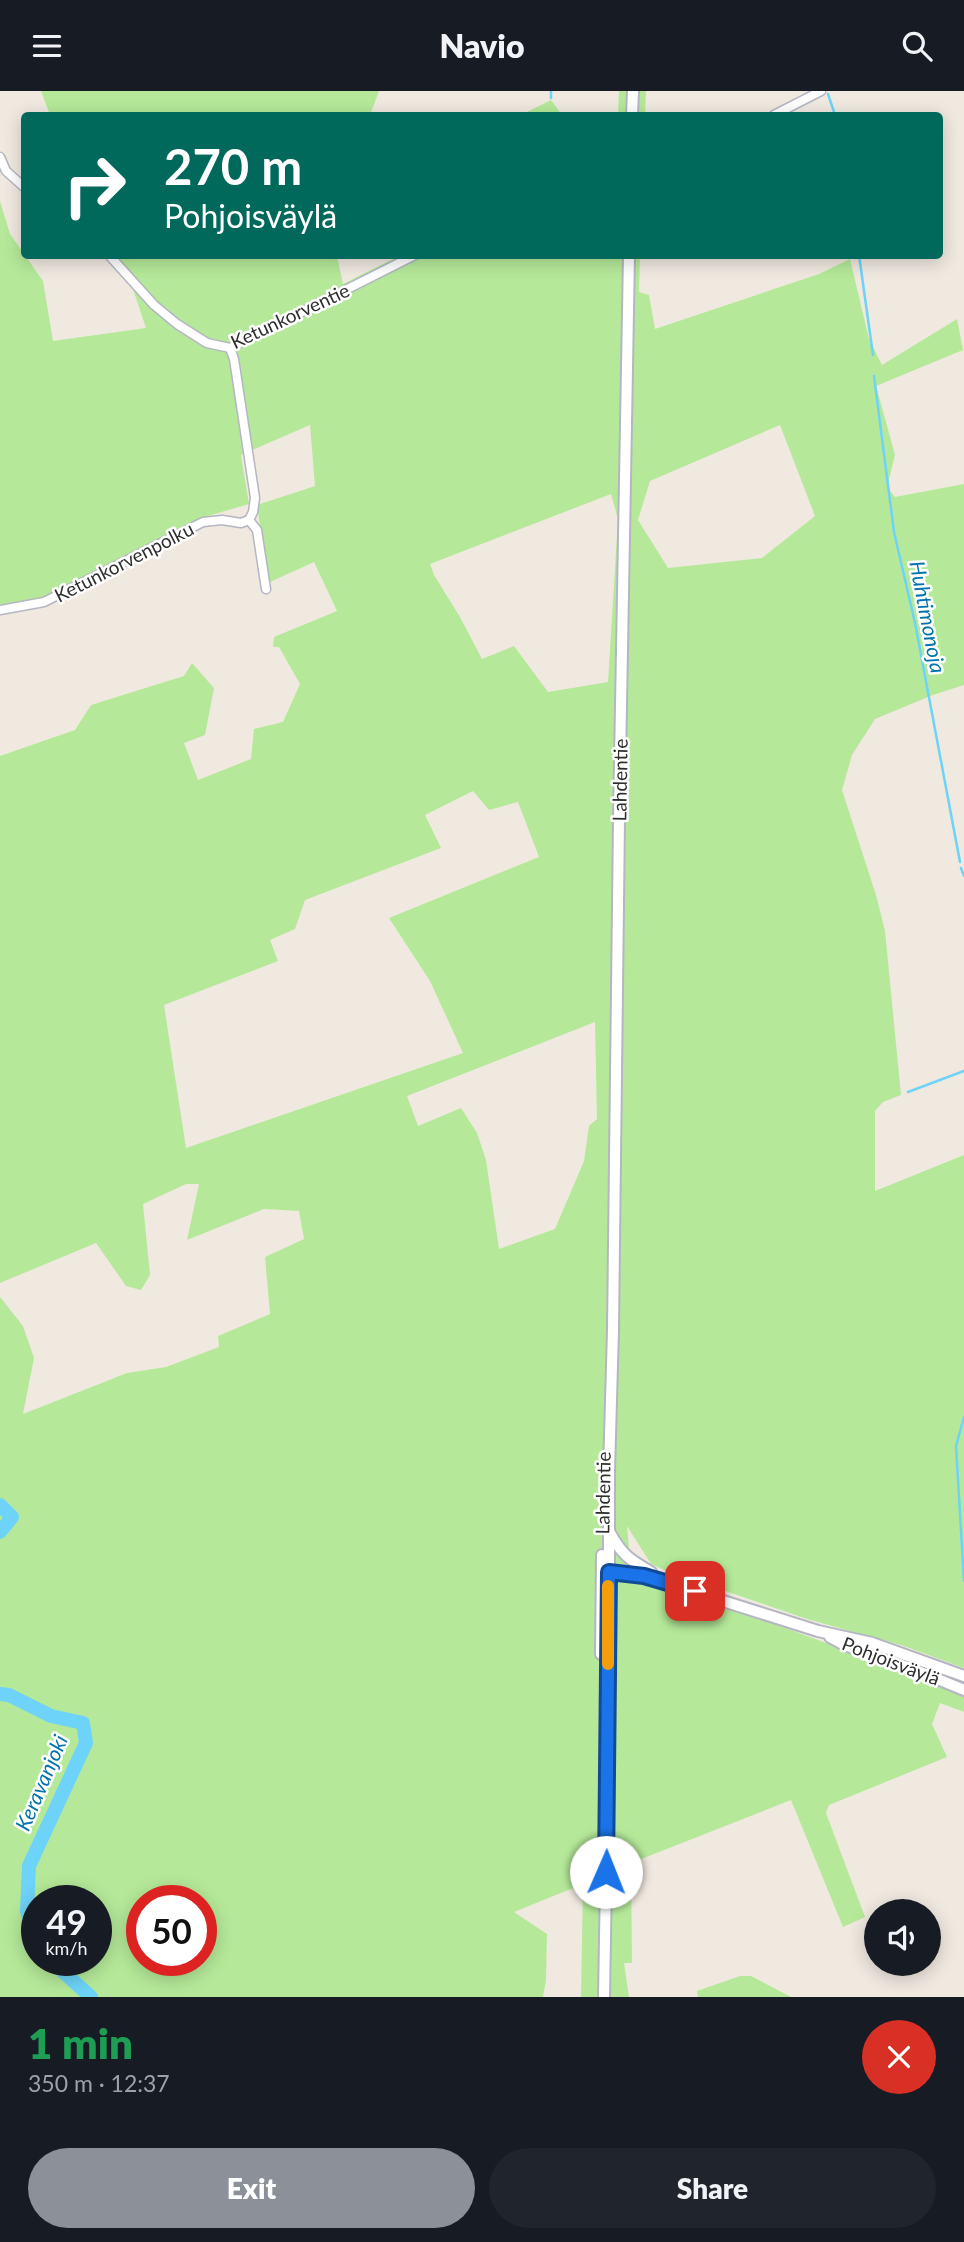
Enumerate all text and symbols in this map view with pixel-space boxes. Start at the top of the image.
text: Navio [439,26,525,65]
icon: menu [28,27,66,65]
icon: search [898,27,936,65]
text: 270 m [164,137,302,195]
icon: right [49,140,140,231]
text: Pohjoisväylä [164,196,337,235]
street label: Ketunkorventie [227,278,353,353]
street label: Ketunkorvenpolku [50,517,197,607]
water label: Huhtimonoja [905,558,952,675]
street label: Lahdentie [607,738,632,822]
street label: Lahdentie [590,1451,615,1535]
pin [665,1561,725,1621]
icon: arrive [676,1572,714,1610]
street label: Pohjoisväylä [839,1631,943,1690]
water label: Keravanjoki [9,1731,72,1834]
position arrow [569,1835,643,1909]
speed limit sign: 50 [126,1885,217,1976]
map controls [864,1899,941,1976]
button: sound [864,1899,941,1976]
text: 49 [46,1900,87,1942]
text: km/h [45,1937,88,1959]
text: 1 min [28,2018,133,2068]
button: close [862,2020,936,2094]
text: 350 m · 12:37 [28,2069,170,2097]
button: Exit [28,2148,475,2228]
button: Share [489,2148,936,2228]

